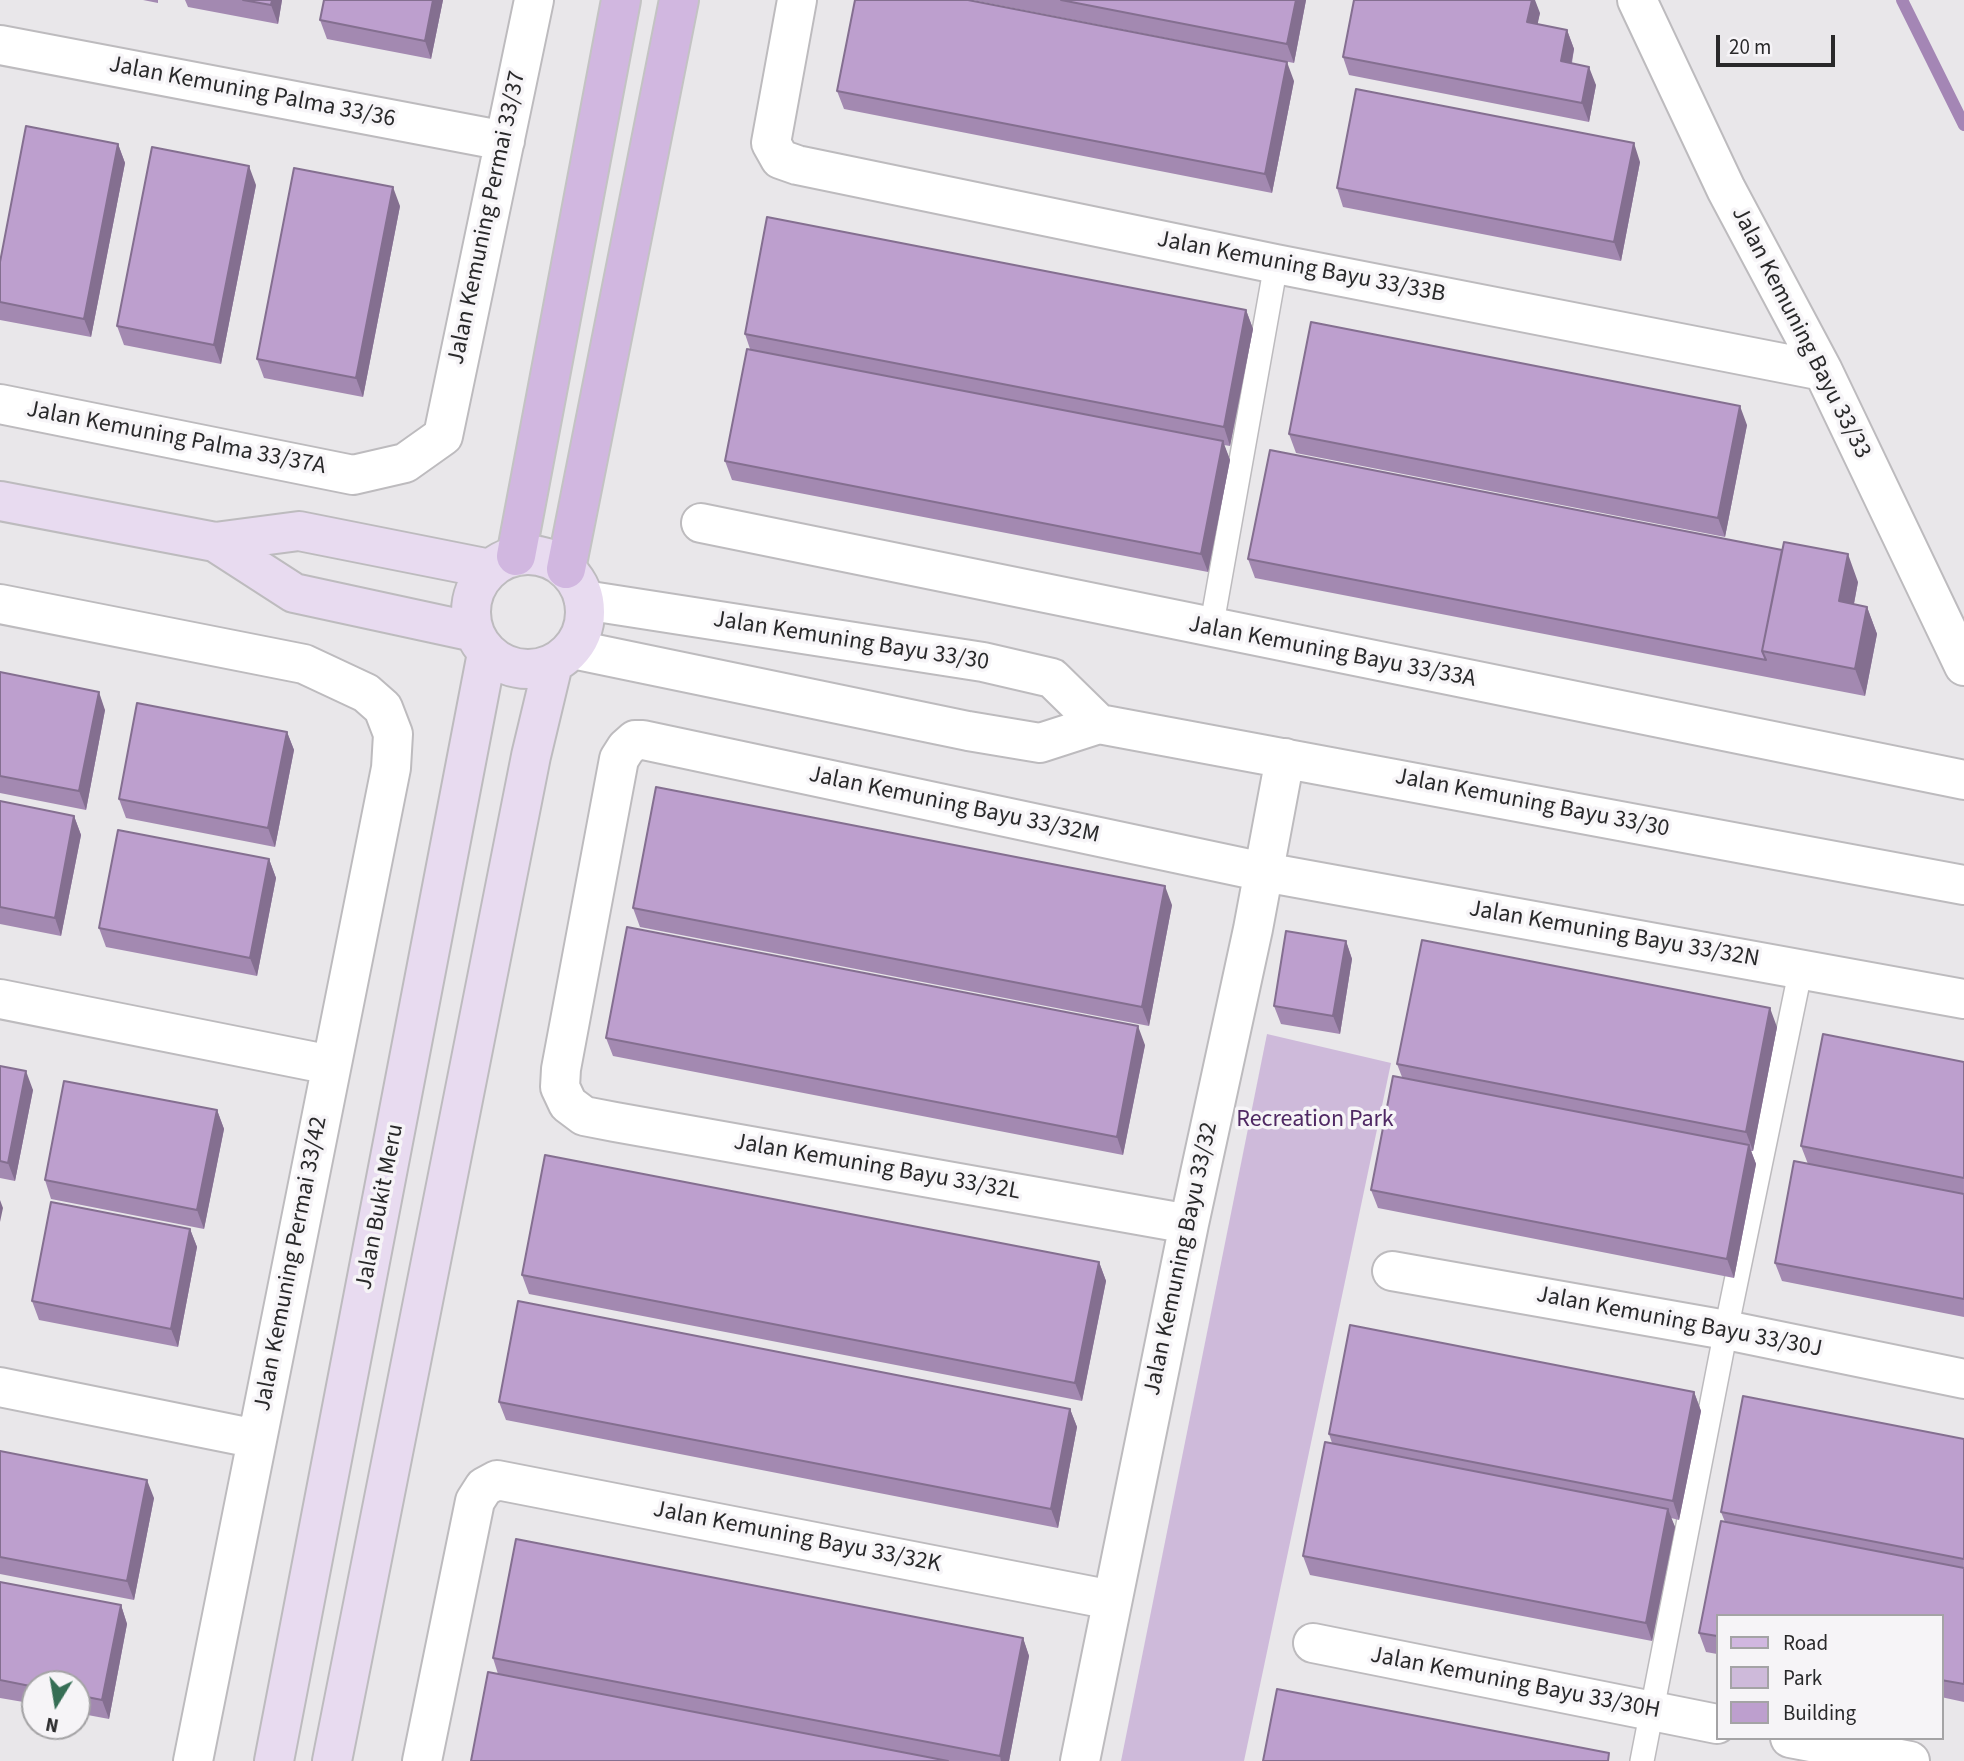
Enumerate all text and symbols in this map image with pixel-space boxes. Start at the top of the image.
scale bar [1719,21,1838,65]
text: 20 m [1729,32,1771,62]
street label: Jalan Kemuning Palma 33/36 [106,51,398,135]
street label: Jalan Kemuning Permai 33/37 [443,69,533,367]
street label: Jalan Kemuning Bayu 33/33 [1724,202,1876,464]
street label: Jalan Kemuning Bayu 33/33B [1155,226,1447,310]
street label: Jalan Kemuning Palma 33/37A [24,396,328,482]
street label: Jalan Kemuning Bayu 33/30 [711,606,991,678]
street label: Jalan Kemuning Bayu 33/33A [1186,611,1478,695]
street label: Jalan Kemuning Bayu 33/32M [806,761,1102,851]
street label: Jalan Kemuning Bayu 33/30 [1392,763,1672,845]
street label: Jalan Kemuning Bayu 33/32N [1467,895,1761,975]
park label: Recreation Park [1236,1107,1394,1135]
street label: Jalan Kemuning Permai 33/42 [249,1114,335,1414]
street label: Jalan Kemuning Bayu 33/32 [1139,1120,1225,1398]
street label: Jalan Bukit Meru [351,1122,411,1292]
street label: Jalan Kemuning Bayu 33/32L [731,1129,1023,1207]
street label: Jalan Kemuning Bayu 33/30J [1534,1281,1824,1365]
street label: Jalan Kemuning Bayu 33/32K [651,1496,943,1580]
legend [1716,1614,1943,1740]
text: Road [1783,1628,1828,1658]
street label: Jalan Kemuning Bayu 33/30H [1368,1642,1662,1726]
text: Park [1783,1663,1822,1693]
north arrow [21,1670,91,1740]
text: Building [1783,1698,1856,1728]
text: N [44,1710,61,1739]

